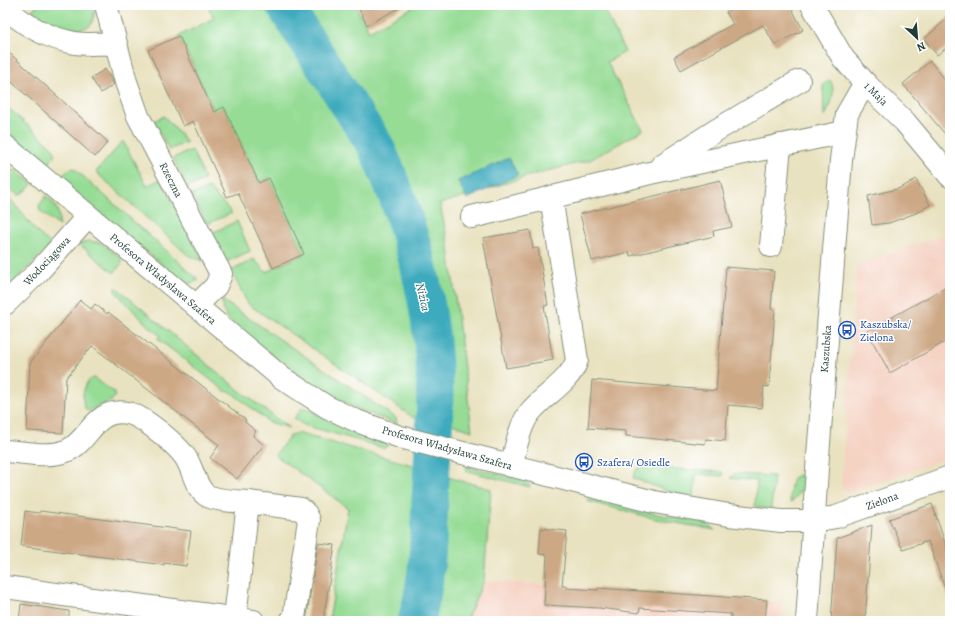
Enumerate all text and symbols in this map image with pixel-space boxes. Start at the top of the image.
north arrow [897,18,937,58]
text: N [914,38,928,55]
street label: 1 Maja [861,79,892,110]
street label: Rzeczna [156,160,187,201]
street label: Profesora Władysława Szafera [106,230,220,329]
street label: Wodociągowa [19,232,74,290]
water label: Nizica [412,281,434,313]
place label: Kaszubska/ Zielona [860,317,912,345]
bus stop icon: Kaszubska/ Zielona [837,320,857,340]
street label: Kaszubska [817,324,835,373]
street label: Profesora Władysława Szafera [380,422,515,474]
bus stop icon: Szafera/ Osiedle [574,452,594,472]
place label: Szafera/ Osiedle [597,455,670,470]
street label: Zielona [864,488,901,514]

